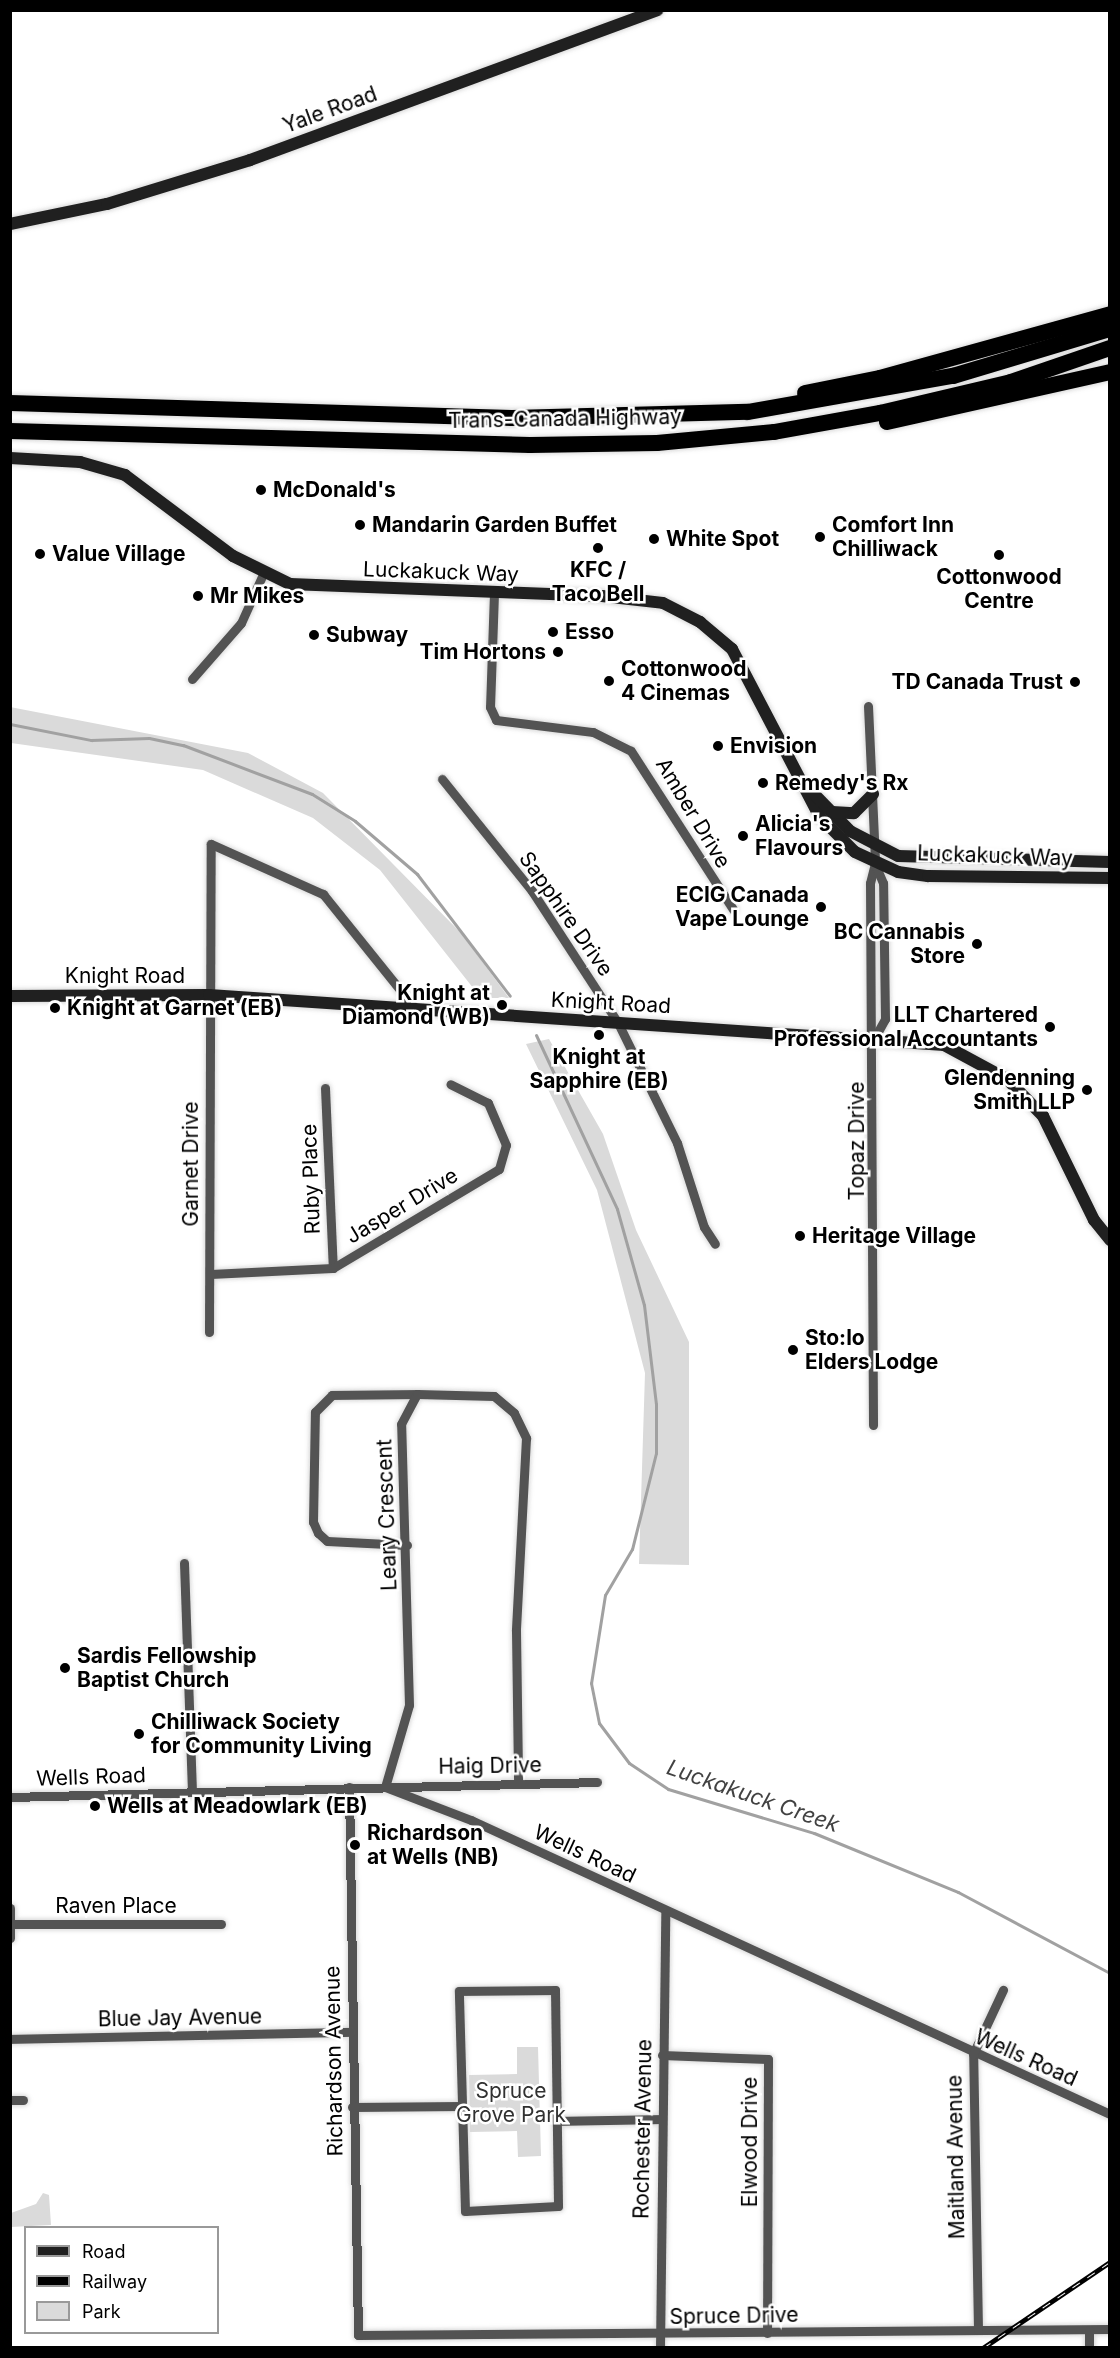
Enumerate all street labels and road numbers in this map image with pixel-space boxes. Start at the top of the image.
street label: Yale Road [279,81,381,139]
street label: Trans-Canada Highway [448,404,682,434]
street label: Luckakuck Way [363,557,519,587]
street label: Amber Drive [650,753,736,873]
street label: Luckakuck Way [917,841,1073,871]
street label: Sapphire Drive [514,847,618,981]
street label: Knight Road [65,963,185,989]
street label: Knight Road [550,987,672,1019]
street label: Topaz Drive [844,1082,870,1200]
street label: Garnet Drive [178,1101,204,1227]
street label: Ruby Place [296,1123,326,1235]
street label: Jasper Drive [342,1163,462,1249]
street label: Leary Crescent [372,1439,402,1591]
street label: Haig Drive [438,1752,542,1780]
street label: Wells Road [36,1762,146,1792]
street label: Wells Road [530,1819,640,1889]
street label: Raven Place [55,1893,177,1919]
street label: Richardson Avenue [320,1965,348,2157]
street label: Blue Jay Avenue [98,2004,262,2032]
street label: Wells Road [971,2024,1081,2092]
street label: Rochester Avenue [629,2039,657,2219]
street label: Maitland Avenue [942,2075,970,2239]
street label: Elwood Drive [737,2077,763,2207]
street label: Spruce Drive [669,2302,799,2330]

